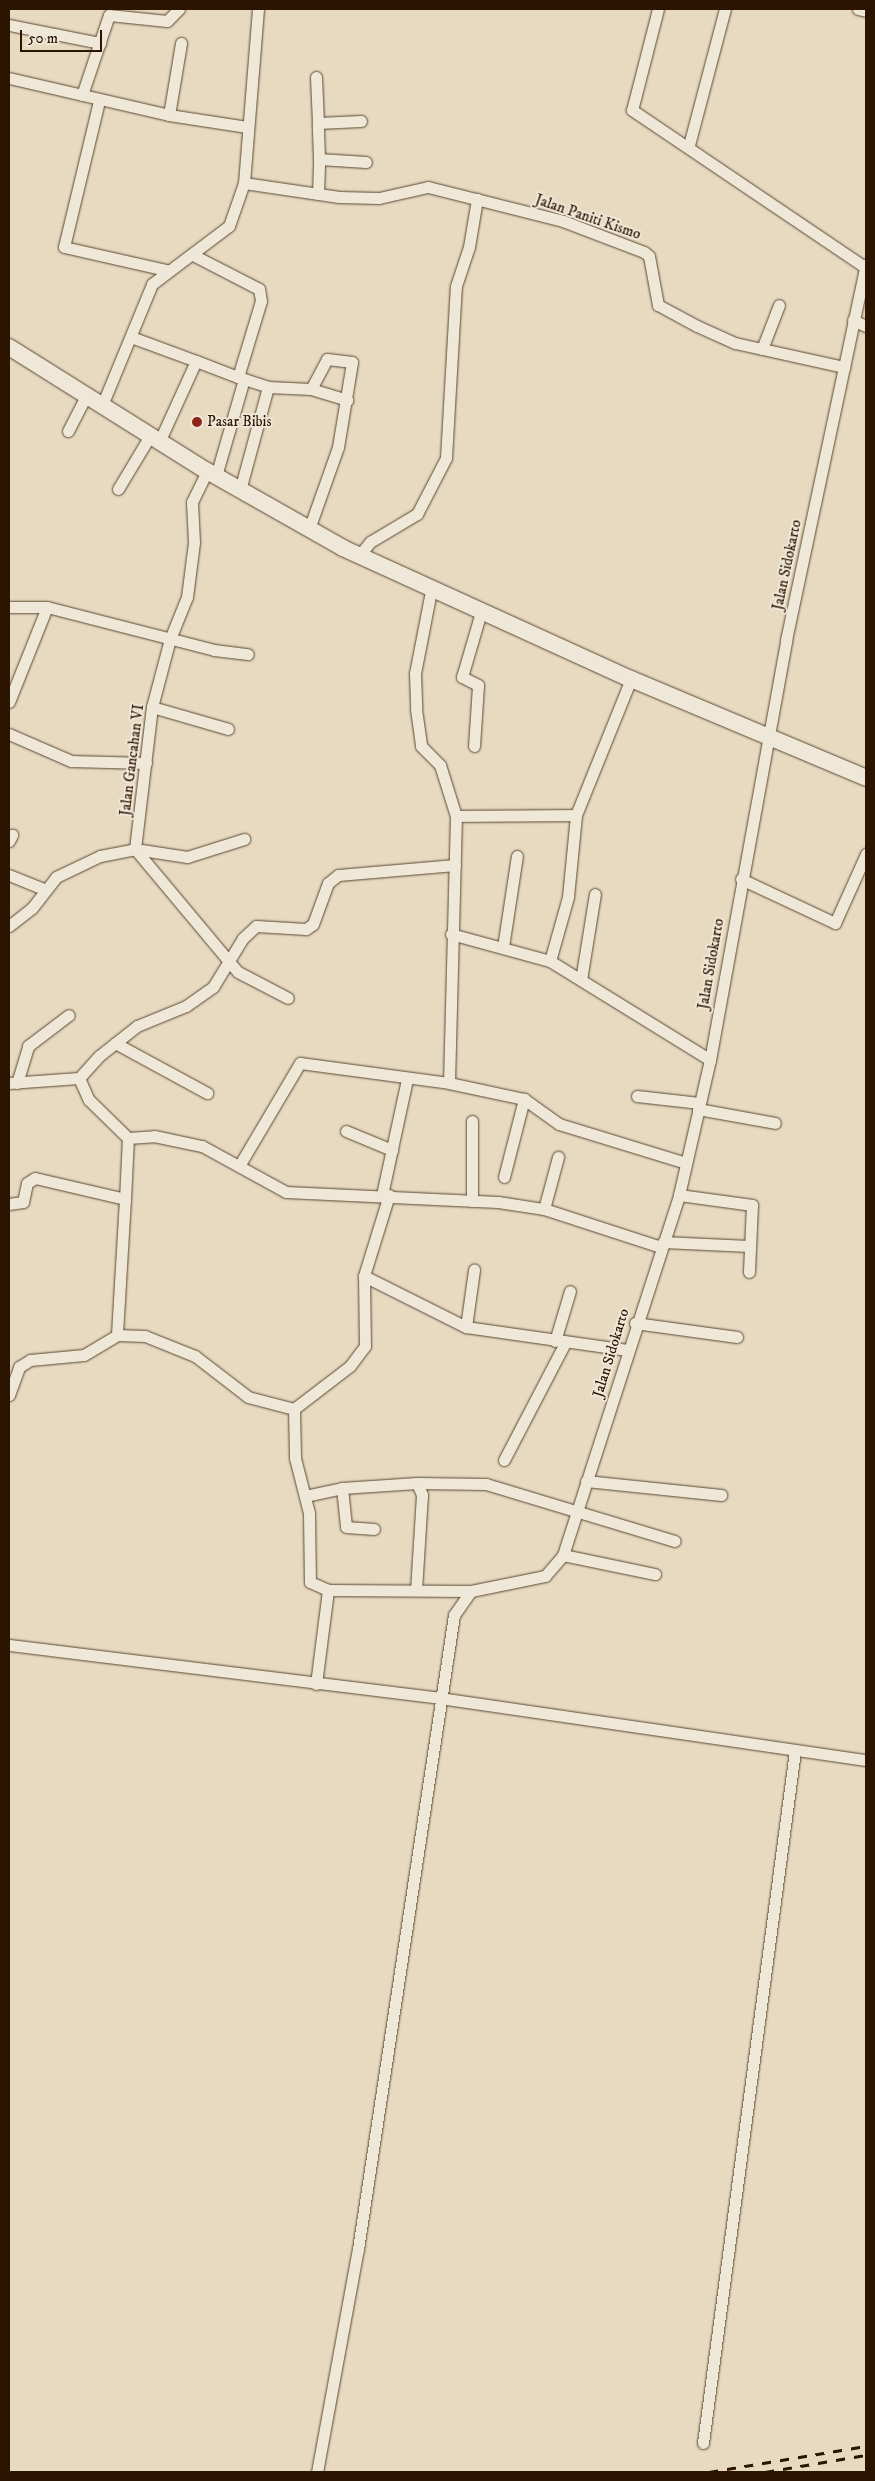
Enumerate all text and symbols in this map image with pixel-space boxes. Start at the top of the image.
scale bar [22,20,105,52]
text: 50 m [28,29,58,48]
street label: Jalan Paniti Kismo [533,190,643,244]
place label: Pasar Bibis [207,413,271,431]
marker: Pasar Bibis [191,416,203,428]
street label: Jalan Sidokarto [769,518,805,612]
street label: Jalan Gancahan VI [116,703,148,817]
street label: Jalan Sidokarto [694,917,728,1011]
street label: Jalan Sidokarto [589,1306,633,1400]

